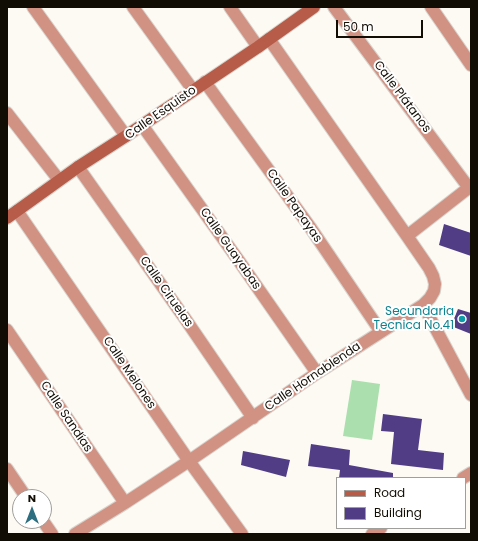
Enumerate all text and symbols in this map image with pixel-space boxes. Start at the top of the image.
scale bar [338,12,425,38]
text: 50 m [343,18,374,35]
street label: Calle Plátanos [370,58,434,136]
street label: Calle Esquisto [123,83,199,143]
street label: Calle Papayas [263,167,325,245]
street label: Calle Guayabas [196,205,264,293]
street label: Calle Ciruelas [136,254,196,330]
place label: Secundaria Tecnica No.41 [374,305,454,333]
marker: Secundaria Tecnica No.41 [457,314,467,324]
street label: Calle Melones [100,334,158,412]
street label: Calle Hornablenda [262,340,364,414]
street label: Calle Sandías [37,379,95,455]
legend [336,477,466,529]
text: Road [374,484,405,501]
north arrow [12,489,52,529]
text: N [28,490,36,506]
text: Building [374,504,422,521]

